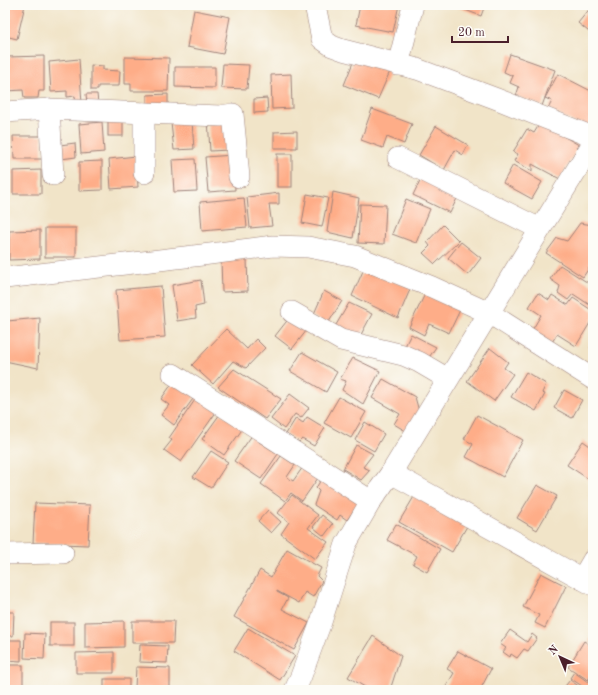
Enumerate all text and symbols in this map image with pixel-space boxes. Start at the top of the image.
scale bar [452,18,508,44]
text: 20 m [458,27,485,39]
north arrow [540,637,580,677]
text: N [547,644,561,658]

